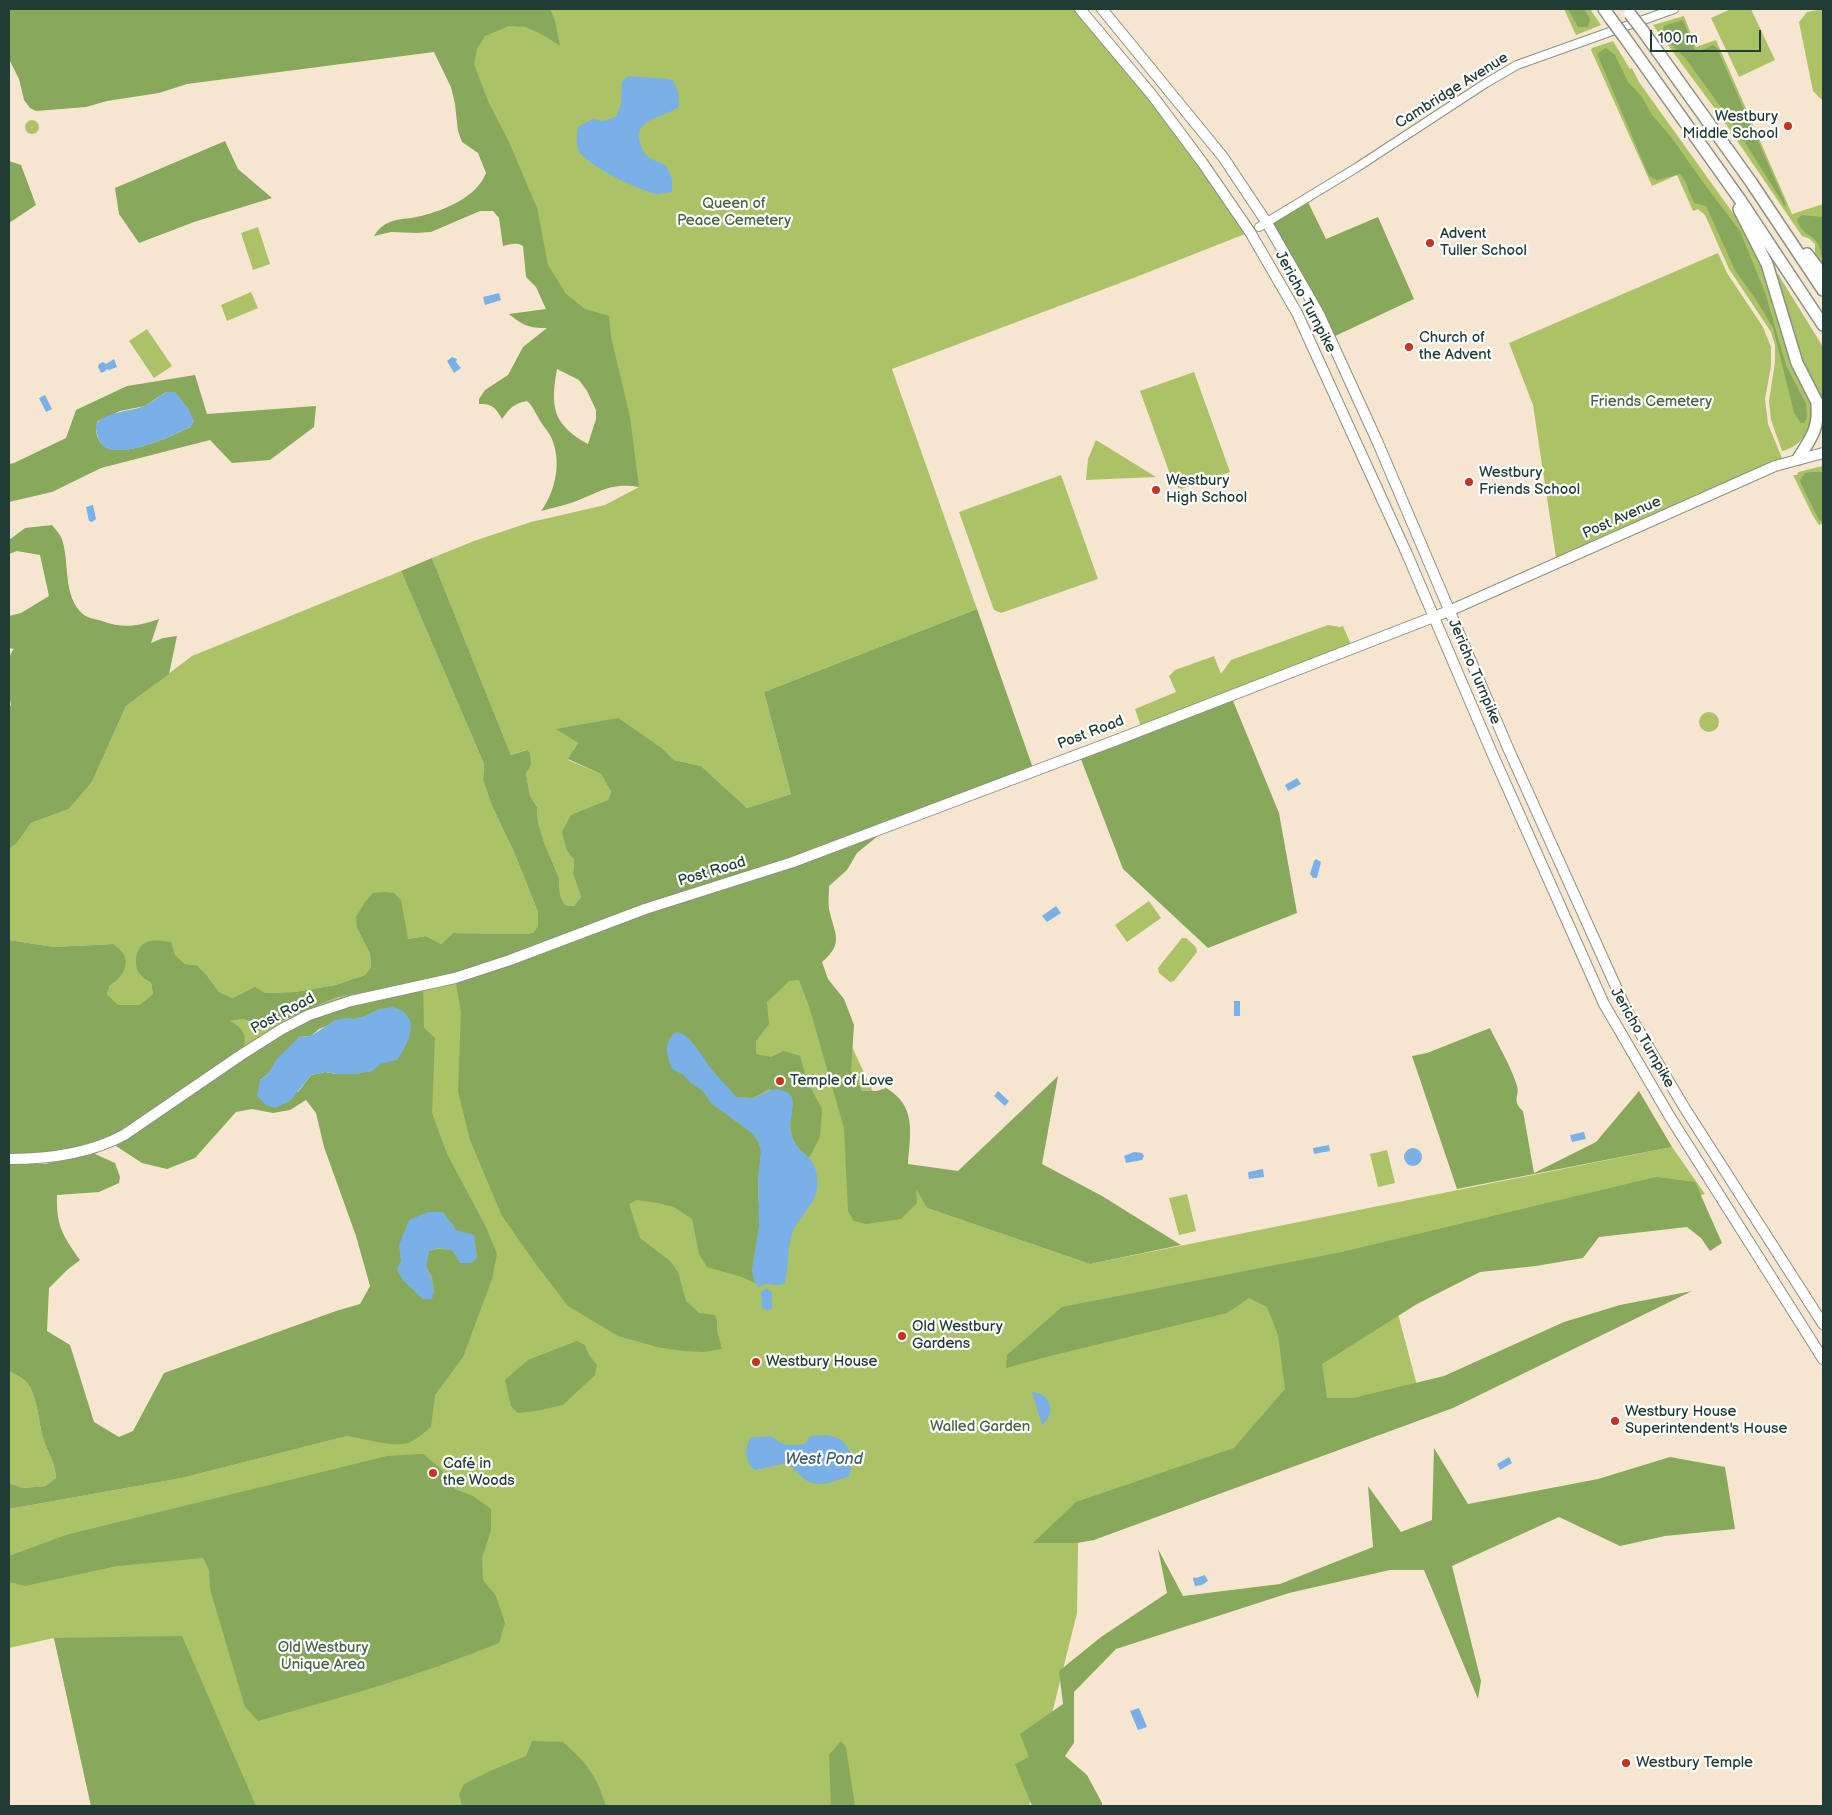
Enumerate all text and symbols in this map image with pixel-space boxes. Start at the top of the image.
scale bar [1652,20,1763,52]
text: 100 m [1658,29,1698,48]
street label: Cambridge Avenue [1392,49,1512,133]
place label: Westbury Middle School [1682,108,1778,143]
marker: Westbury Middle School [1782,120,1794,132]
park label: Queen of Peace Cemetery [677,195,791,230]
place label: Advent Tuller School [1440,225,1527,260]
marker: Advent Tuller School [1424,237,1436,249]
street label: Jericho Turnpike [1271,248,1339,356]
place label: Church of the Advent [1419,329,1491,364]
marker: Church of the Advent [1403,341,1415,353]
park label: Friends Cemetery [1590,393,1712,411]
place label: Westbury Friends School [1479,464,1580,499]
place label: Westbury High School [1166,472,1247,507]
marker: Westbury Friends School [1463,476,1475,488]
marker: Westbury High School [1150,484,1162,496]
street label: Post Avenue [1580,493,1664,543]
street label: Jericho Turnpike [1444,617,1504,727]
street label: Post Road [1055,712,1127,754]
street label: Post Road [676,853,748,891]
street label: Jericho Turnpike [1606,985,1678,1091]
street label: Post Road [248,990,318,1038]
place label: Temple of Love [790,1072,893,1090]
marker: Temple of Love [774,1075,786,1087]
place label: Old Westbury Gardens [912,1318,1003,1353]
marker: Old Westbury Gardens [896,1330,908,1342]
place label: Westbury House [766,1353,877,1371]
marker: Westbury House [750,1356,762,1368]
place label: Westbury House Superintendent's House [1625,1403,1787,1438]
marker: Westbury House Superintendent's House [1609,1415,1621,1427]
park label: Walled Garden [930,1418,1030,1436]
water label: West Pond [785,1450,863,1470]
place label: Café in the Woods [443,1455,515,1490]
marker: Café in the Woods [427,1467,439,1479]
park label: Old Westbury Unique Area [278,1639,368,1674]
place label: Westbury Temple [1636,1754,1753,1772]
marker: Westbury Temple [1620,1757,1632,1769]

